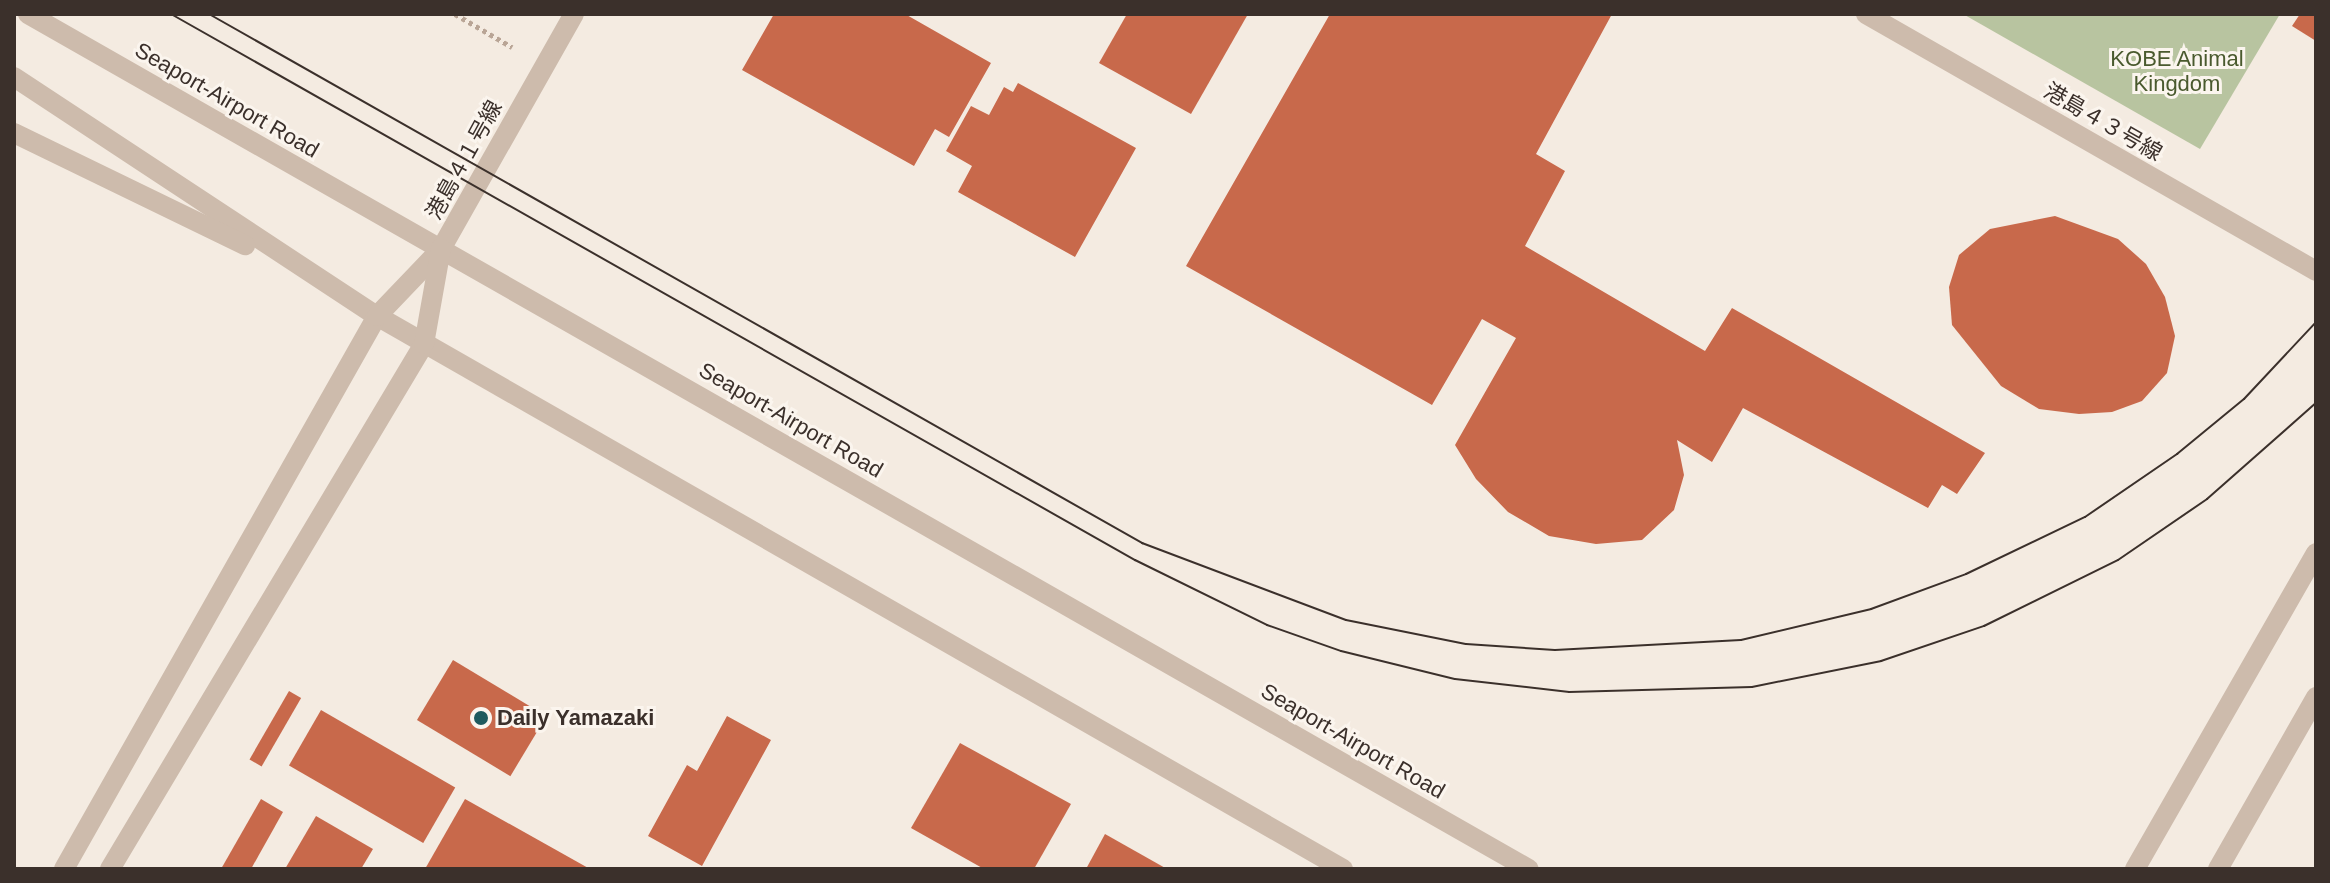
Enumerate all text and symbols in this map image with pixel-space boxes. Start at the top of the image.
street label: Seaport-Airport Road [130,37,324,163]
park label: KOBE Animal Kingdom [2110,45,2244,96]
street label: 港島４３号線 [2039,78,2167,166]
street label: 港島４１号線 [420,96,508,224]
street label: Seaport-Airport Road [694,357,888,483]
street label: Seaport-Airport Road [1256,678,1450,804]
place label: Daily Yamazaki [497,705,655,731]
marker: Daily Yamazaki [472,709,490,727]

